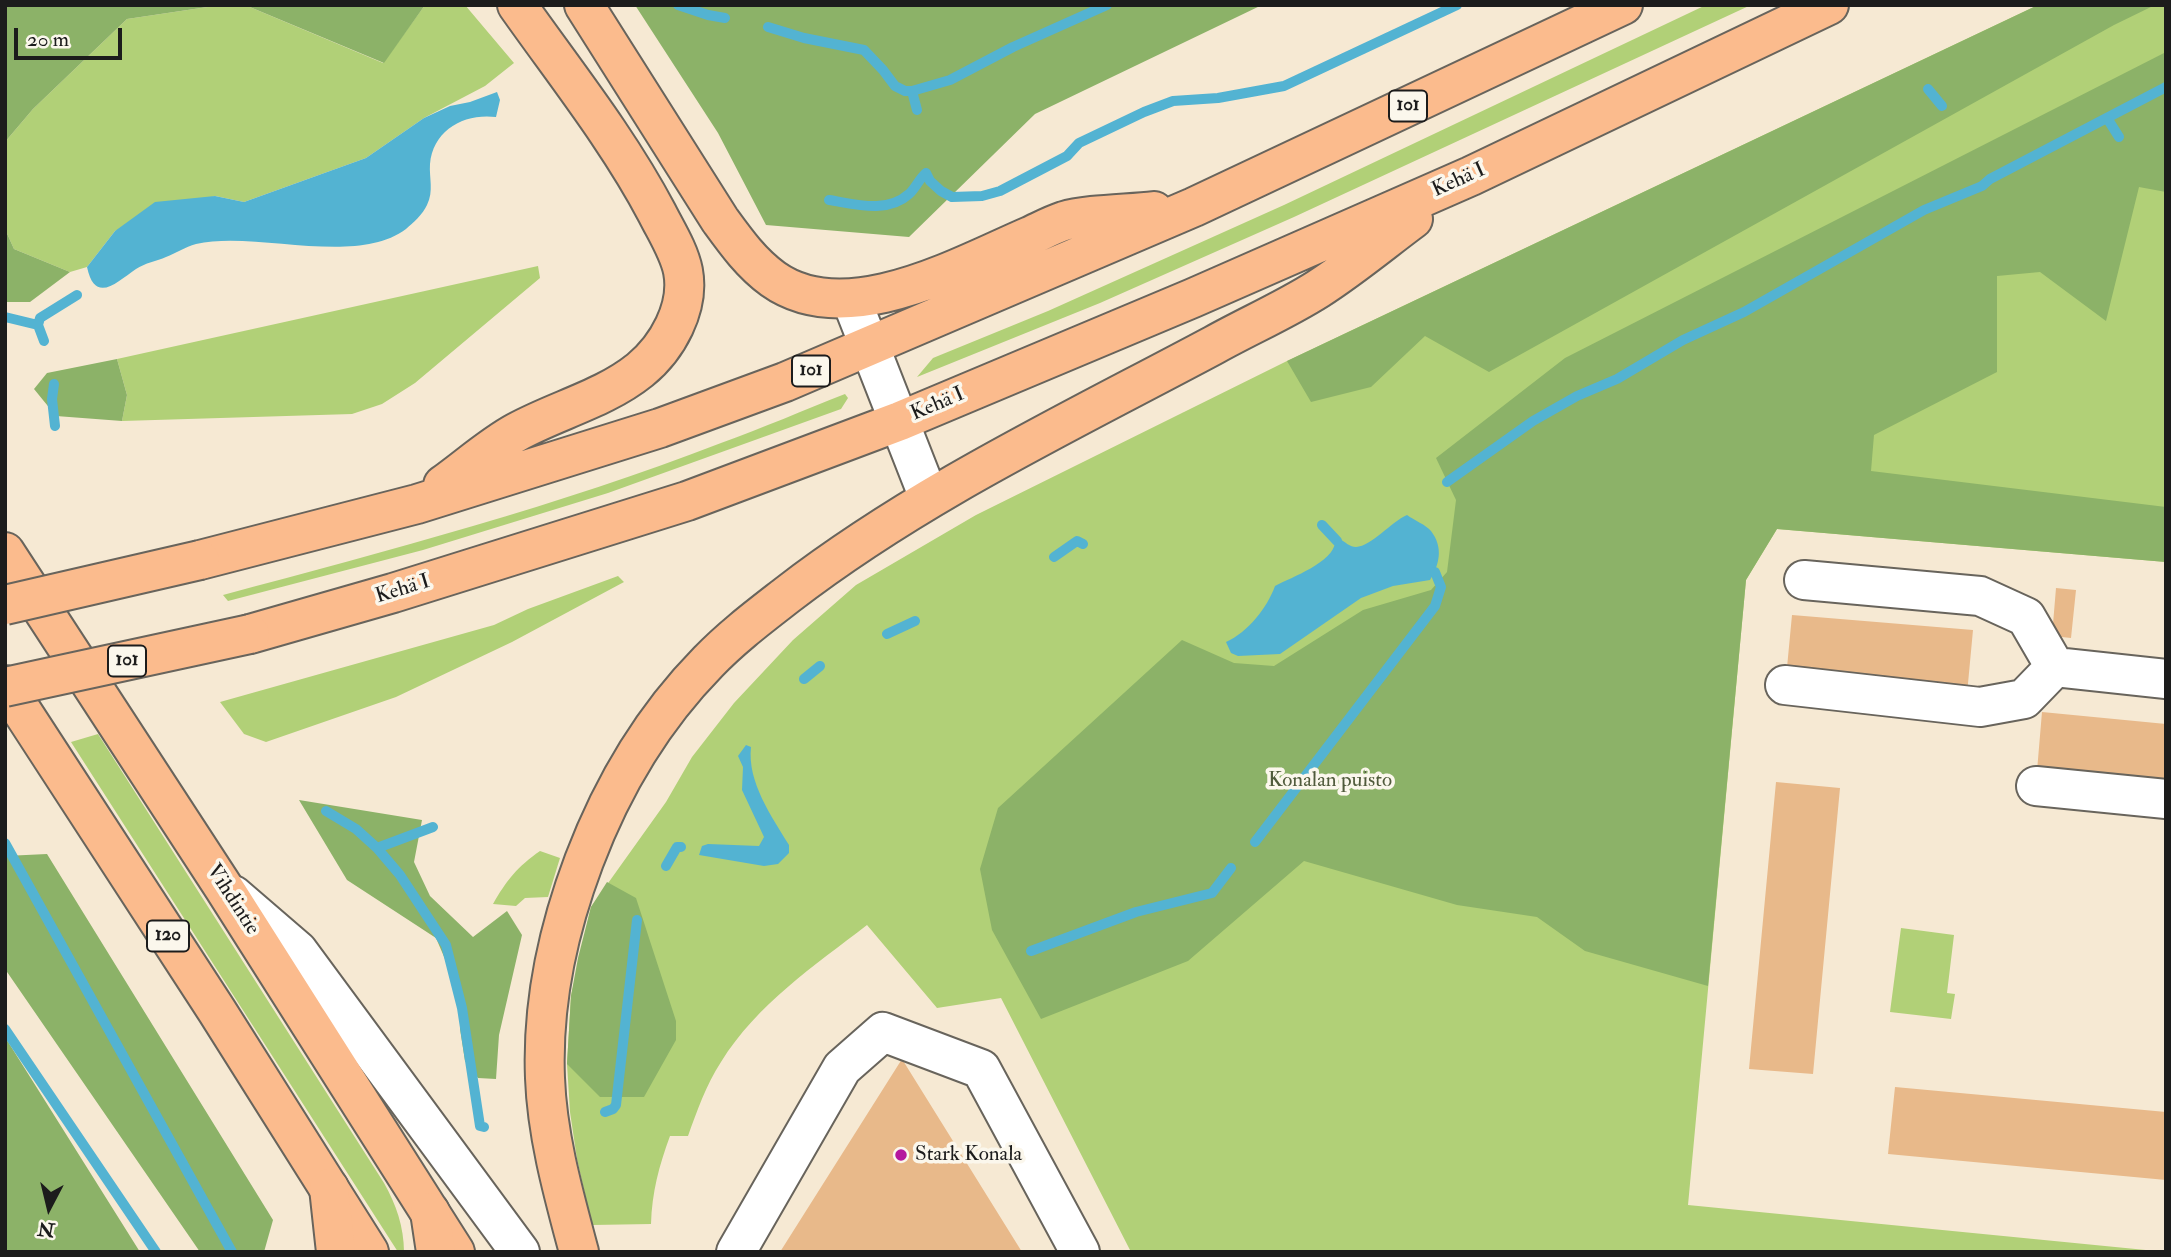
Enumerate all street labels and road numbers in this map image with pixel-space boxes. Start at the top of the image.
road number: 101 [1389,90,1427,122]
street label: Kehä I [1428,158,1490,204]
road number: 101 [792,356,830,386]
street label: Kehä I [907,383,969,427]
street label: Kehä I [373,570,433,610]
road number: 101 [108,646,146,676]
street label: Vihdintie [200,860,264,940]
road number: 120 [147,920,189,952]

